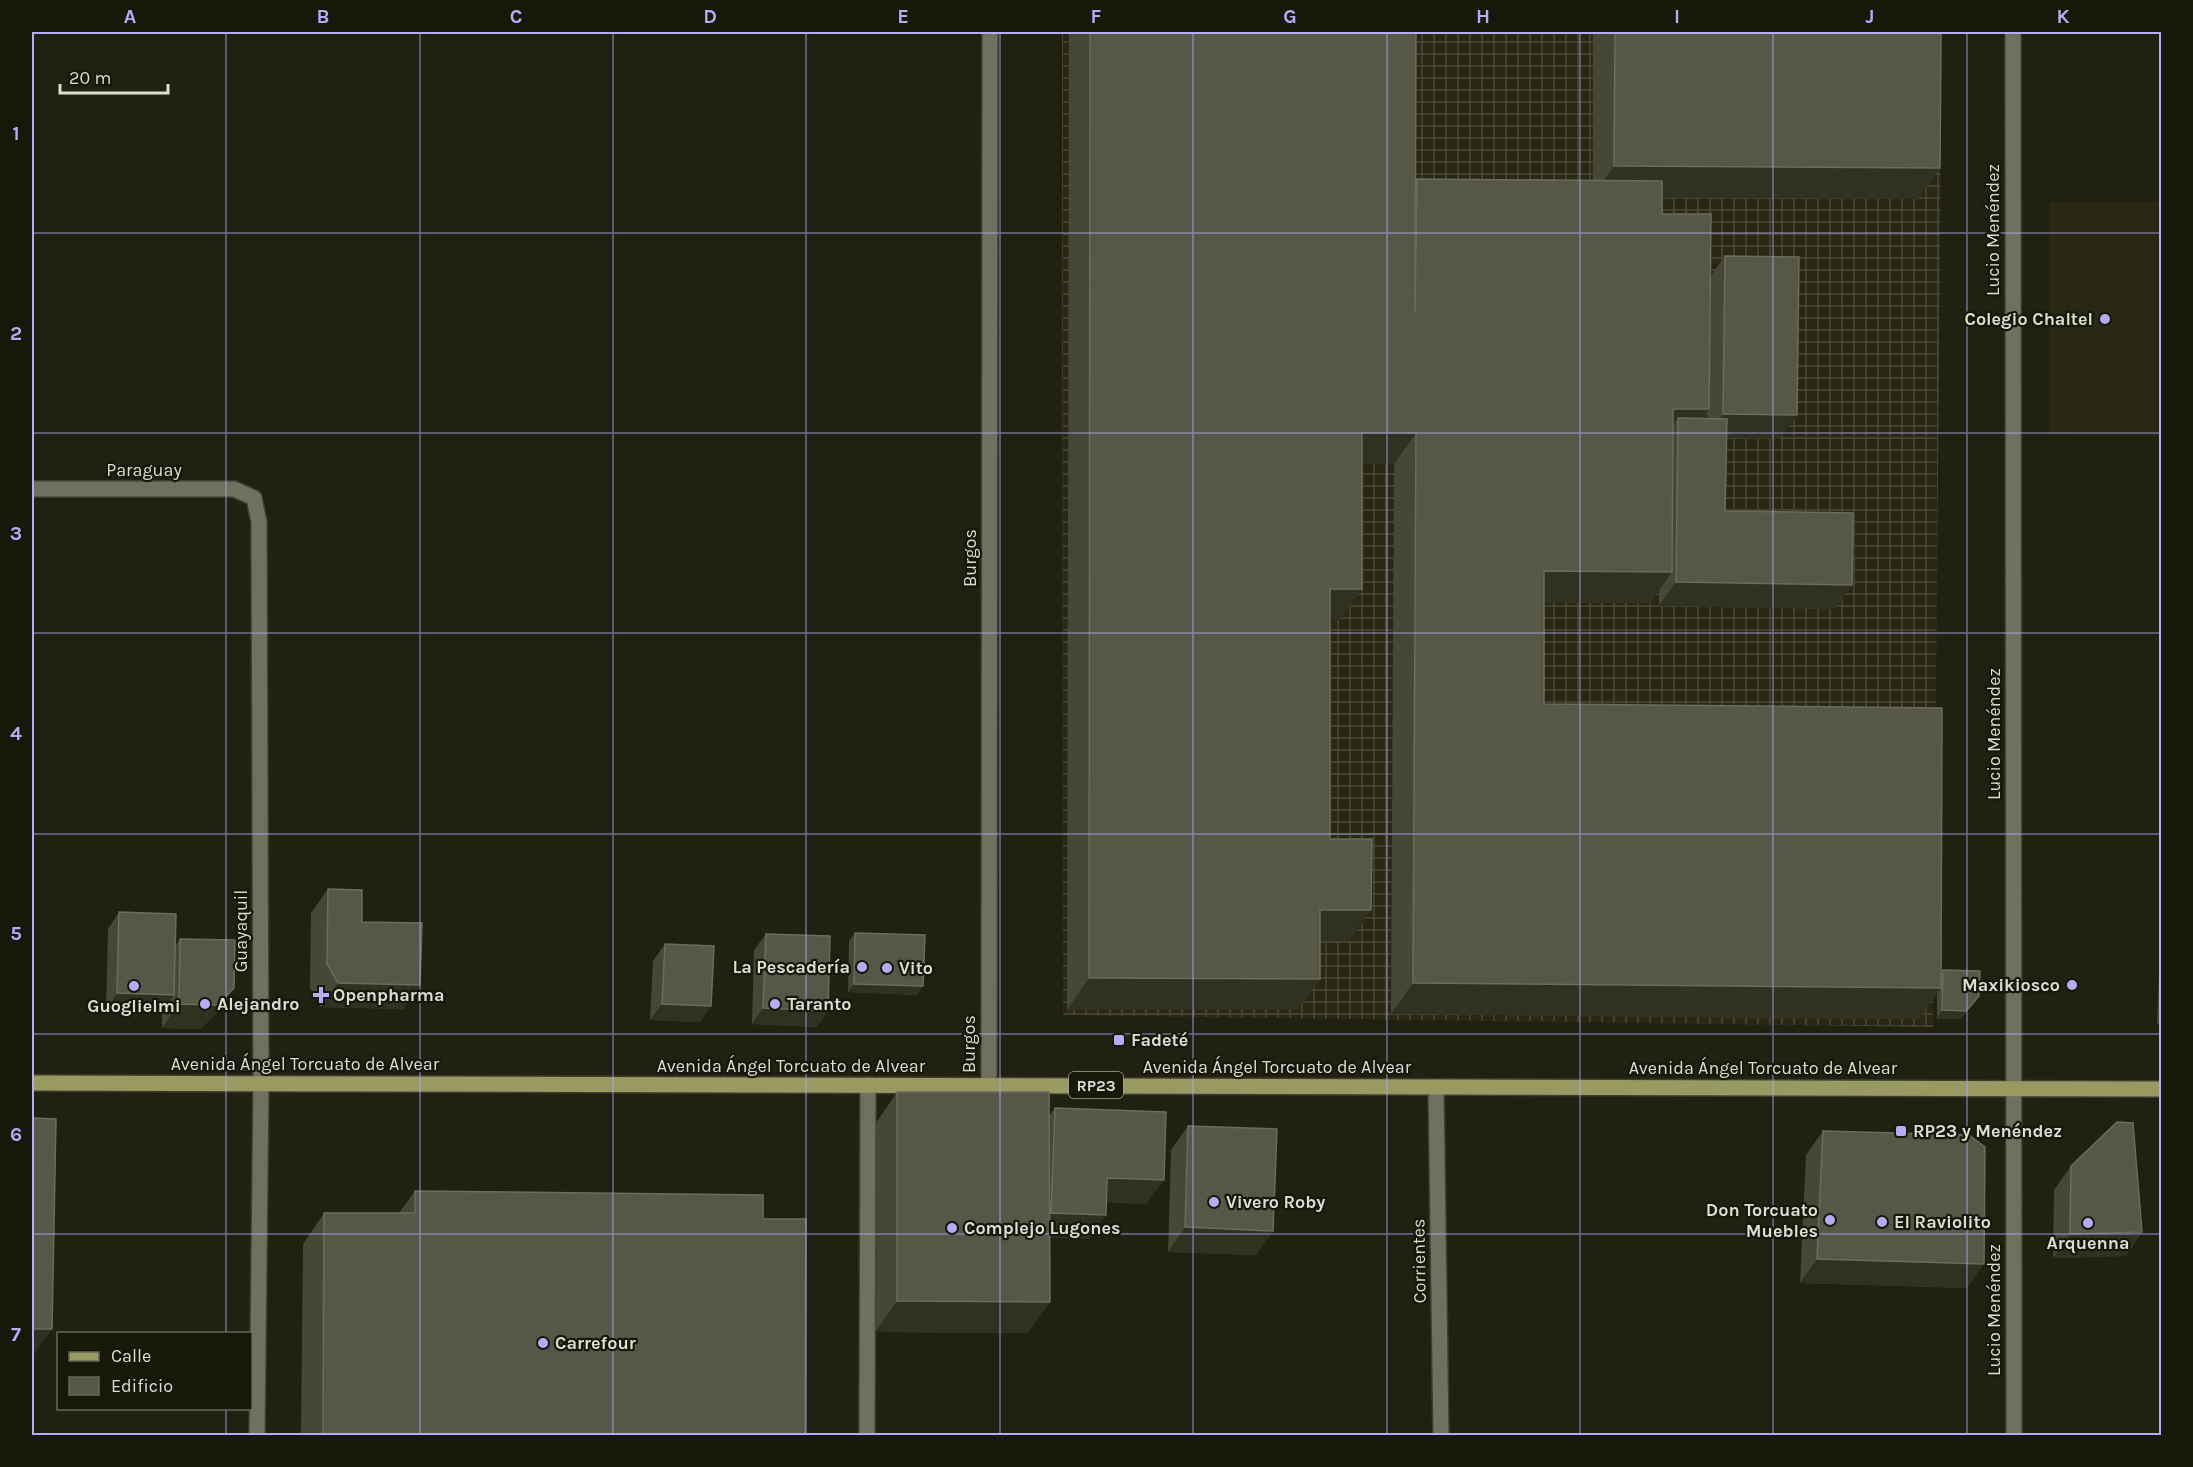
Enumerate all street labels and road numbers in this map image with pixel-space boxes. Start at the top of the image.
street label: Lucio Menéndez [1982,164,2004,296]
street label: Paraguay [106,459,182,481]
street label: Burgos [959,529,981,587]
street label: Lucio Menéndez [1983,668,2005,800]
street label: Guayaquil [230,890,252,972]
street label: Burgos [958,1015,980,1073]
street label: Avenida Ángel Torcuato de Alvear [171,1052,440,1075]
street label: Avenida Ángel Torcuato de Alvear [657,1054,926,1077]
street label: Avenida Ángel Torcuato de Alvear [1143,1055,1412,1078]
street label: Avenida Ángel Torcuato de Alvear [1629,1056,1898,1079]
road number: RP23 [1069,1072,1123,1098]
street label: Corrientes [1407,1218,1431,1304]
street label: Lucio Menéndez [1983,1244,2005,1376]

